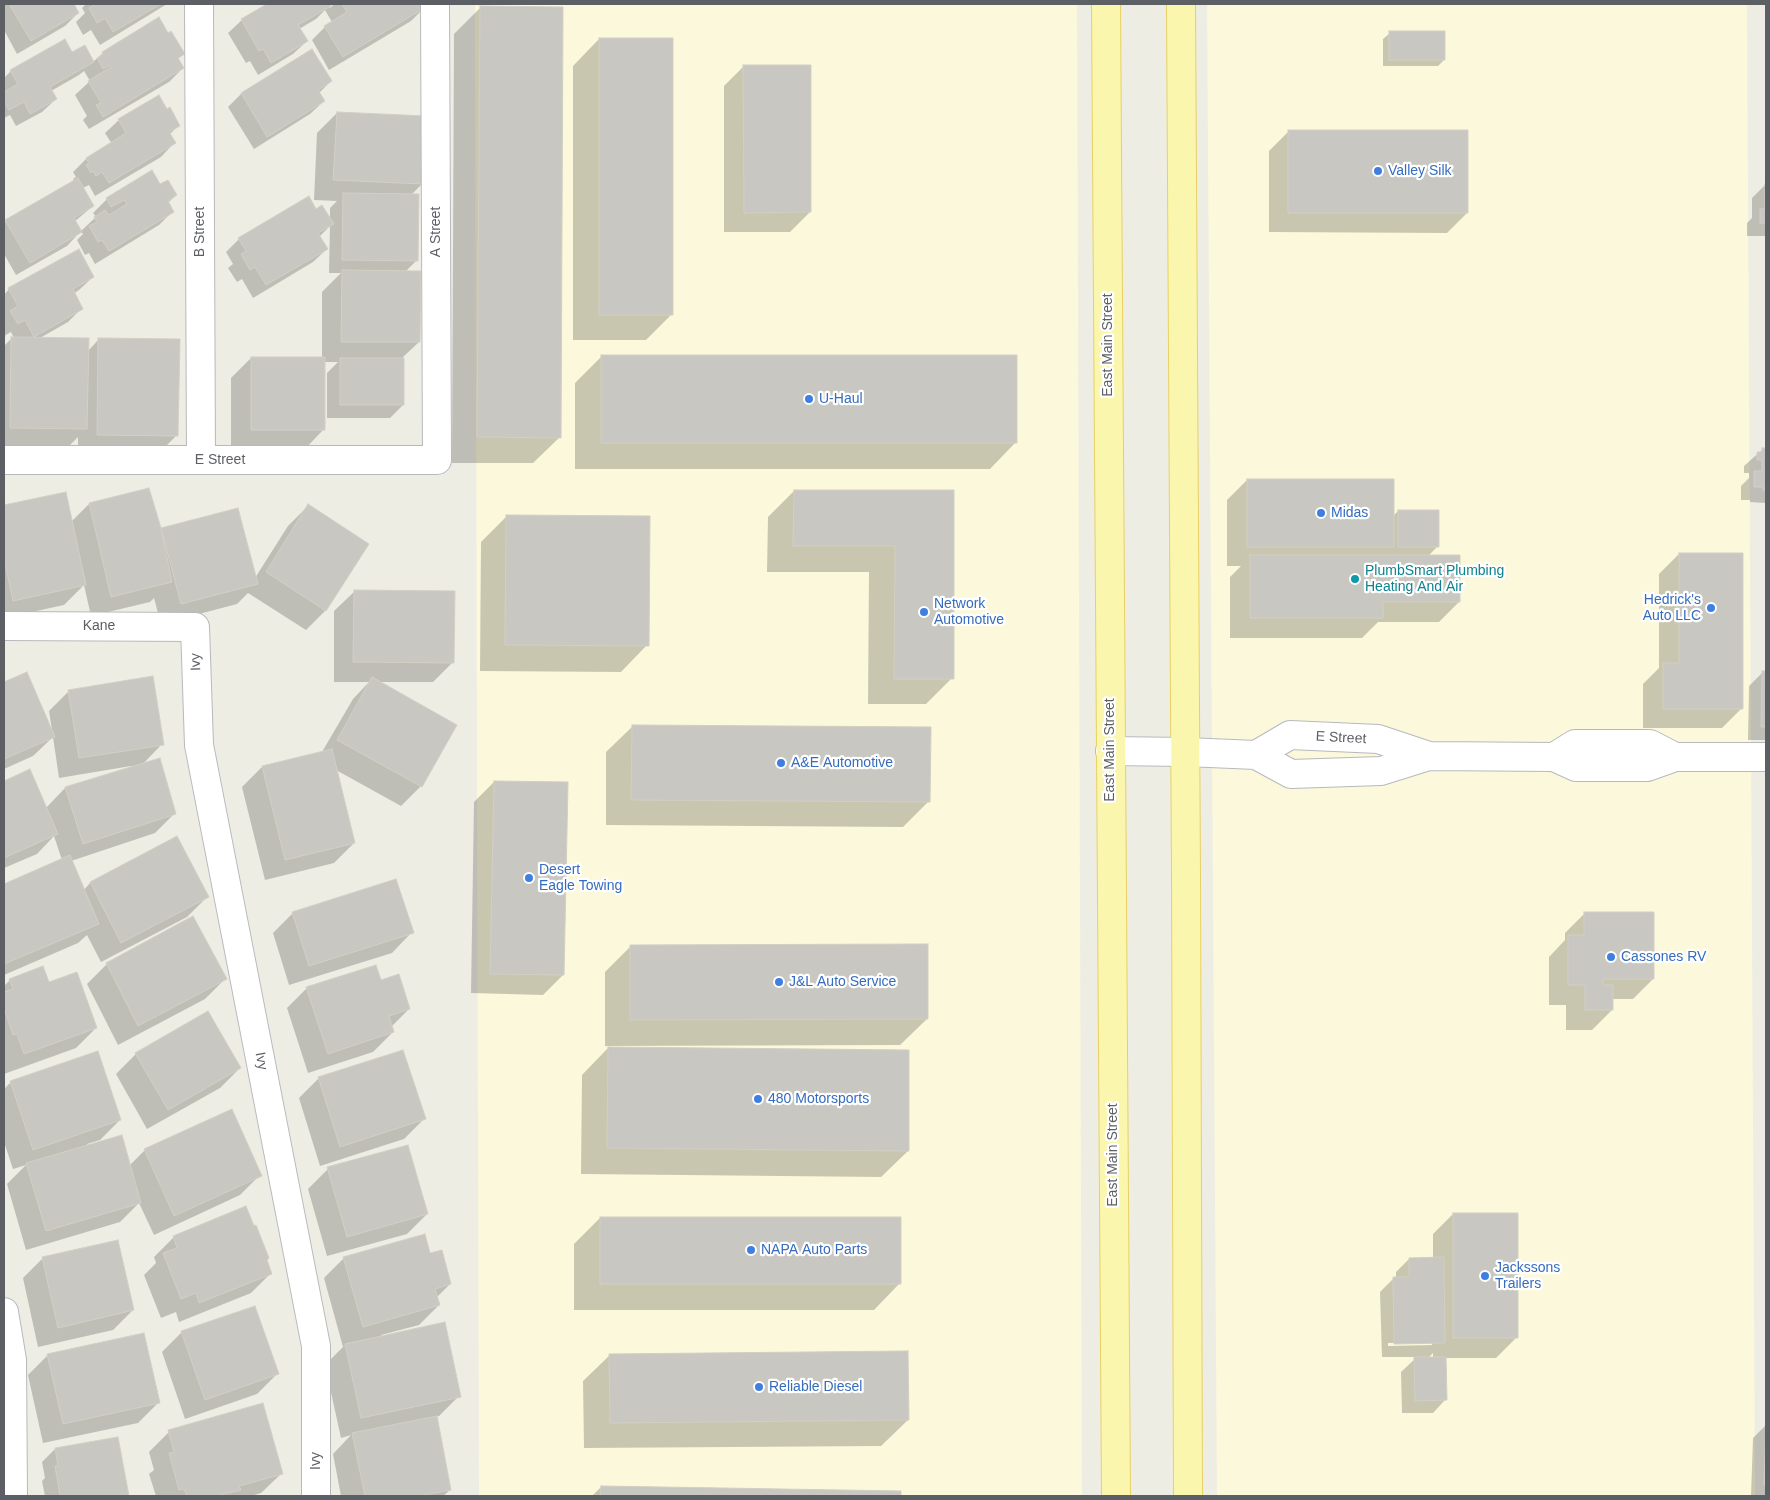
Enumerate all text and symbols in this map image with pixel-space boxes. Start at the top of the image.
place label: Valley Silk [1388,163,1452,179]
marker: Valley Silk [1372,165,1384,177]
street label: B Street [192,207,208,257]
street label: A Street [428,207,444,257]
street label: East Main Street [1100,293,1116,397]
place label: U-Haul [819,391,863,407]
marker: U-Haul [803,393,815,405]
street label: E Street [195,452,245,468]
place label: Midas [1331,505,1368,521]
marker: Midas [1315,507,1327,519]
place label: PlumbSmart Plumbing Heating And Air [1365,563,1504,596]
marker: PlumbSmart Plumbing Heating And Air [1349,573,1361,585]
place label: Hedrick's Auto LLC [1643,592,1701,624]
place label: Network Automotive [934,596,1004,628]
marker: Hedrick's Auto LLC [1705,602,1717,614]
marker: Network Automotive [918,606,930,618]
street label: Kane [83,618,115,634]
street label: Ivy [187,653,205,671]
street label: East Main Street [1102,698,1118,802]
street label: E Street [1315,728,1367,748]
place label: A&E Automotive [791,755,893,771]
marker: A&E Automotive [775,757,787,769]
place label: Desert Eagle Towing [539,862,622,894]
marker: Desert Eagle Towing [523,872,535,884]
place label: Cassones RV [1621,949,1706,965]
marker: Cassones RV [1605,951,1617,963]
place label: J&L Auto Service [789,974,896,990]
marker: J&L Auto Service [773,976,785,988]
street label: Ivy [251,1051,271,1071]
place label: 480 Motorsports [768,1091,869,1107]
marker: 480 Motorsports [752,1093,764,1105]
street label: East Main Street [1105,1103,1121,1207]
place label: NAPA Auto Parts [761,1242,867,1258]
marker: NAPA Auto Parts [745,1244,757,1256]
place label: Jackssons Trailers [1495,1260,1560,1292]
marker: Jackssons Trailers [1479,1270,1491,1282]
place label: Reliable Diesel [769,1379,862,1395]
marker: Reliable Diesel [753,1381,765,1393]
street label: Ivy [308,1452,324,1470]

